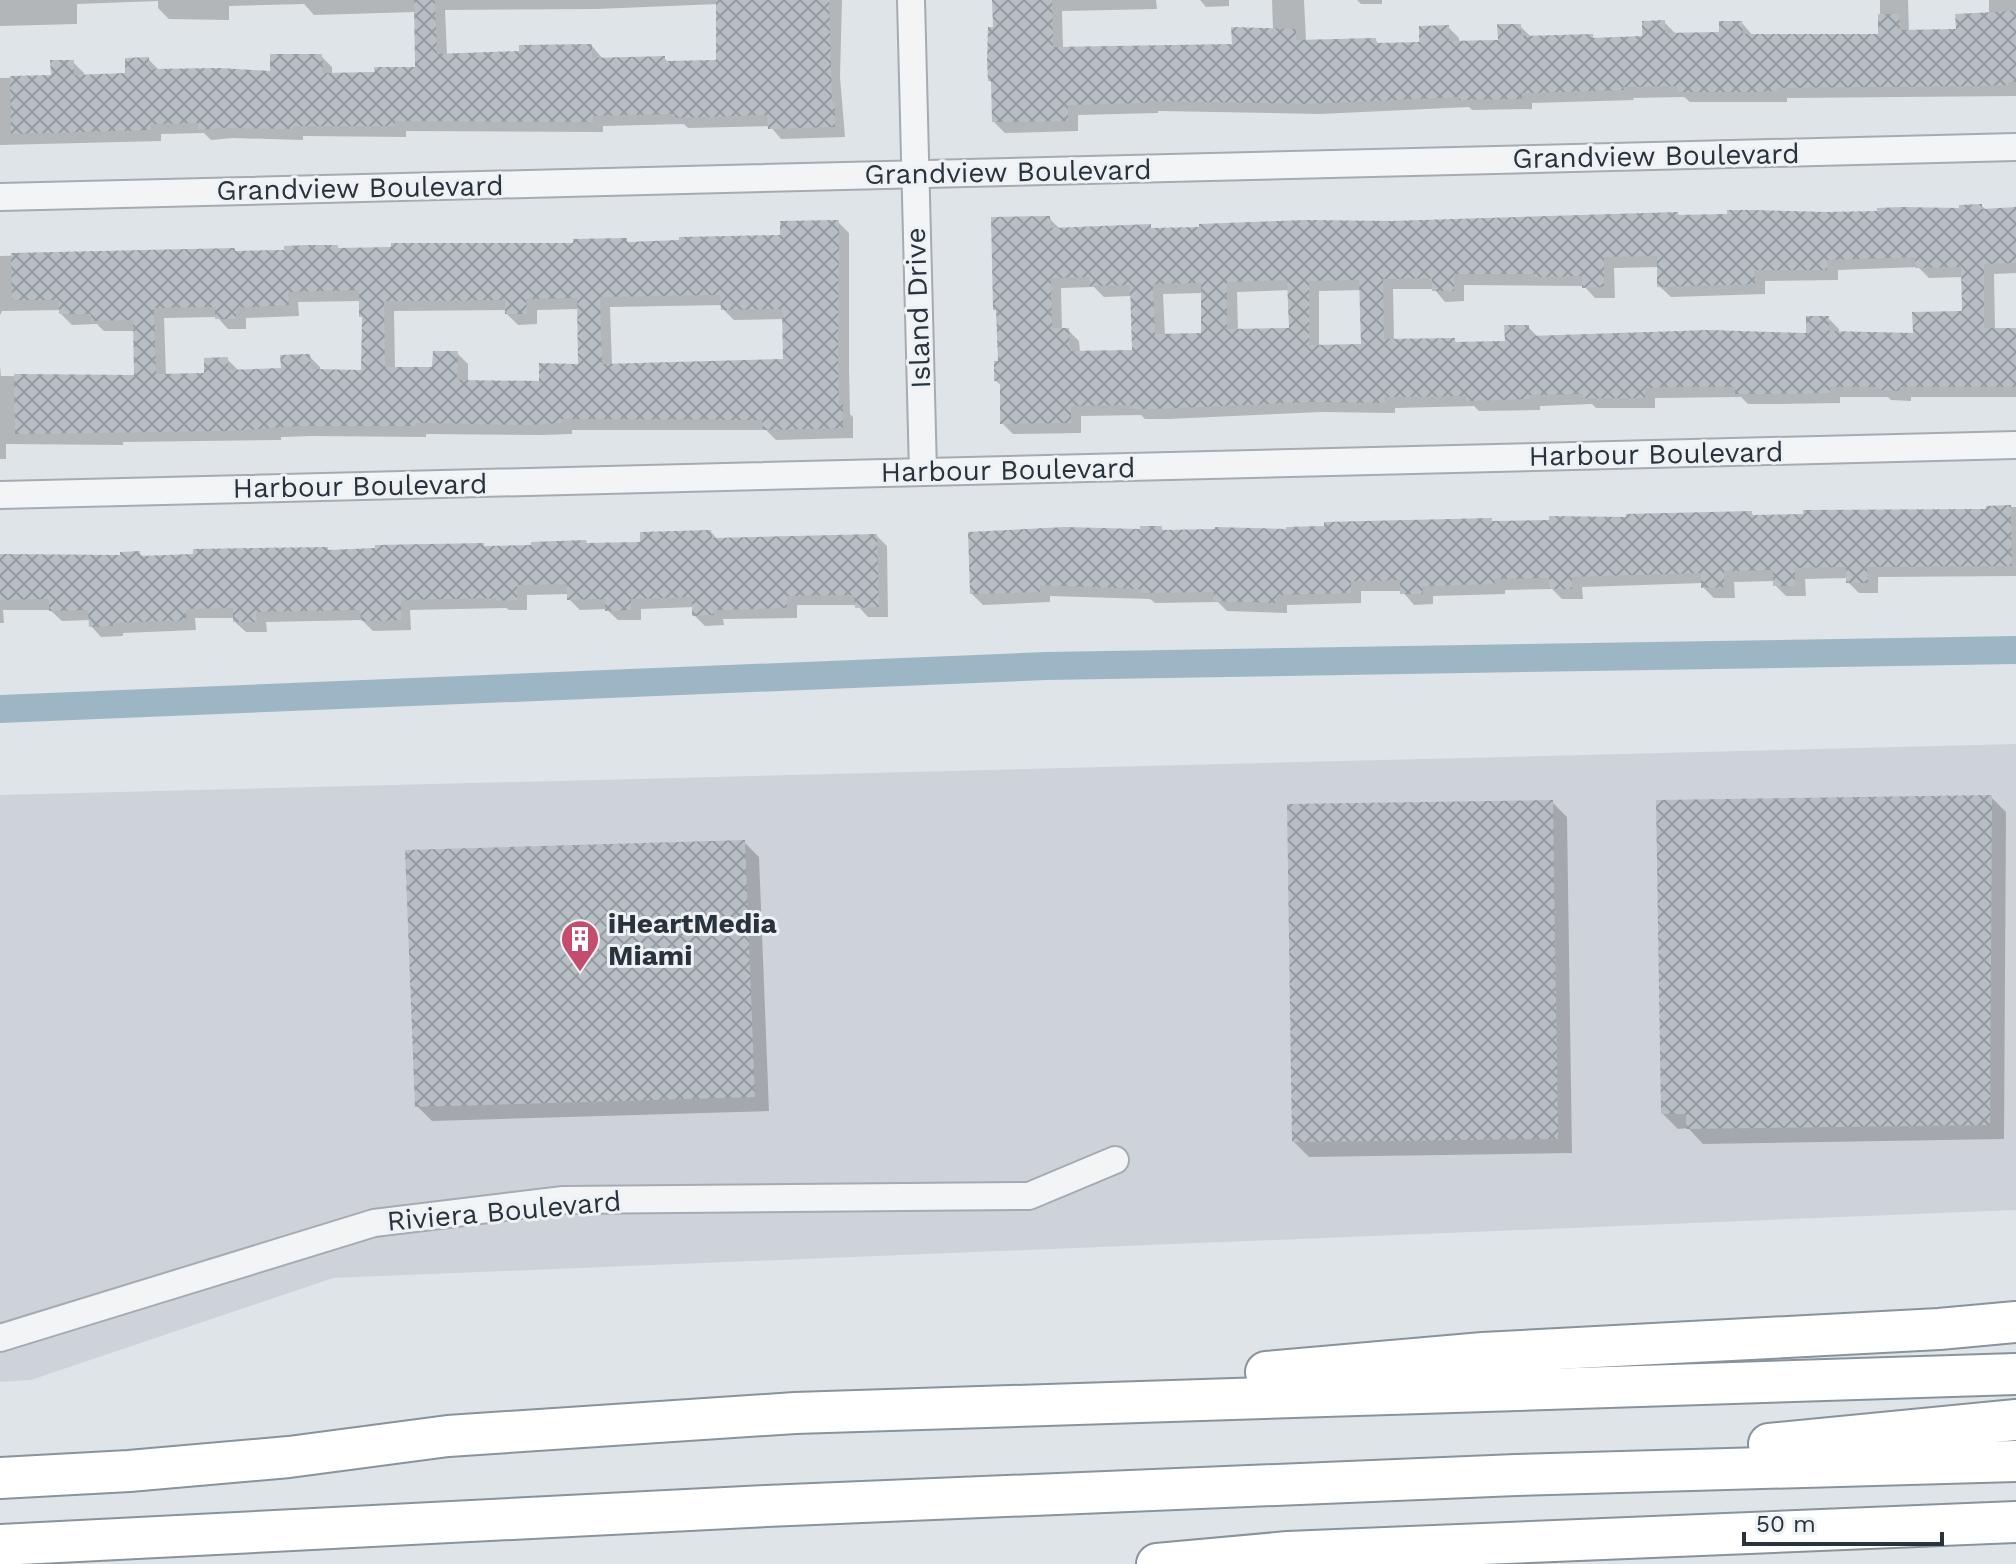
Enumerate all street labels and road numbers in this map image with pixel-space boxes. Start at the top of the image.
street label: Grandview Boulevard [1512,137,1800,175]
street label: Grandview Boulevard [864,153,1152,191]
street label: Grandview Boulevard [216,169,504,207]
street label: Island Drive [899,227,937,389]
street label: Harbour Boulevard [1528,435,1784,473]
street label: Harbour Boulevard [880,451,1136,489]
street label: Harbour Boulevard [232,467,488,505]
street label: Riviera Boulevard [385,1184,623,1238]

